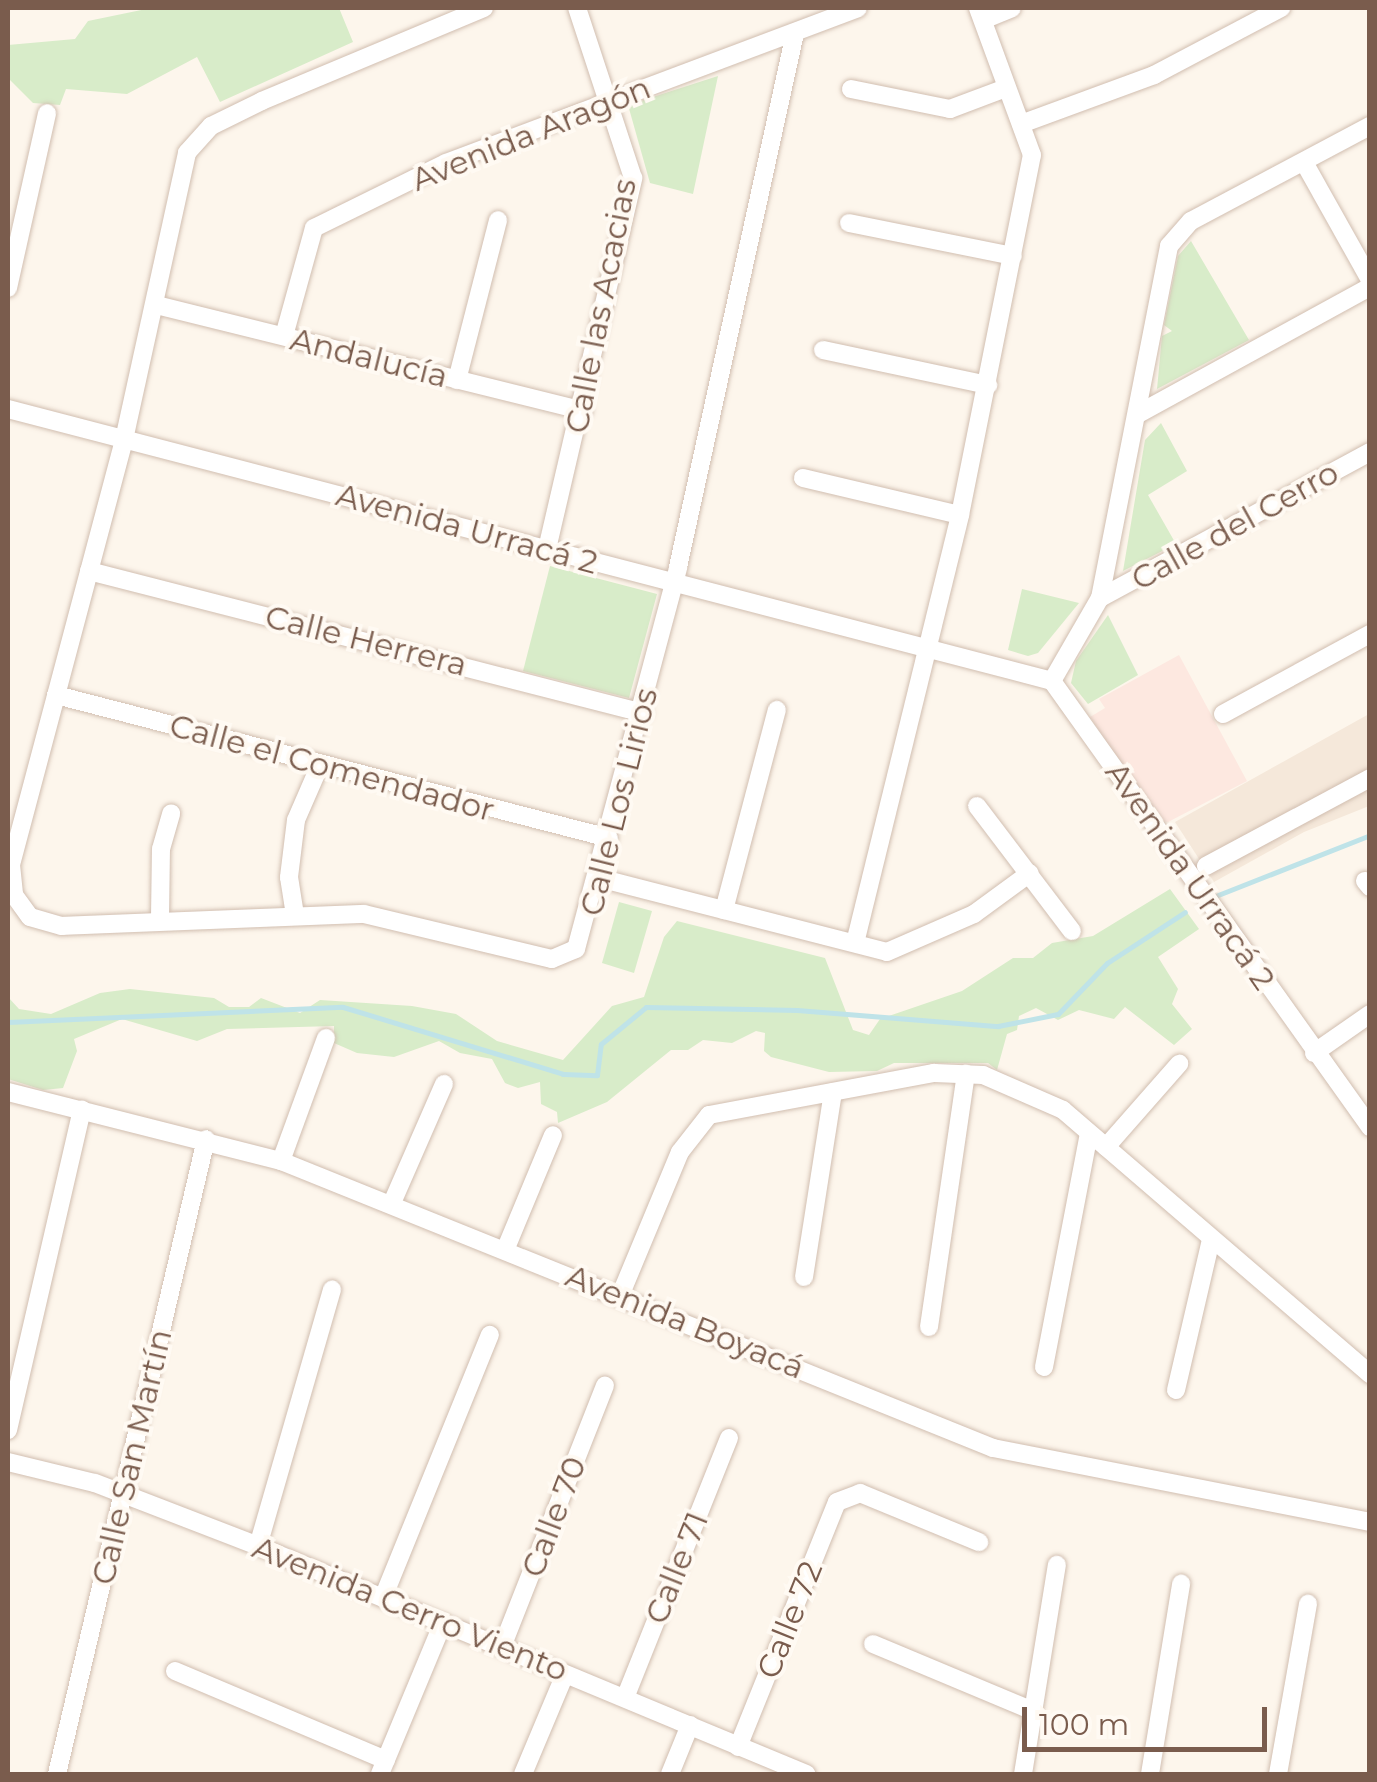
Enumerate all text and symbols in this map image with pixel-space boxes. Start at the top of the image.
street label: Avenida Aragón [406,69,656,199]
street label: Calle las Acacias [558,176,644,436]
street label: Andalucía [286,320,452,396]
street label: Calle del Cerro [1125,453,1345,599]
street label: Avenida Urracá 2 [332,476,602,582]
street label: Calle Herrera [261,597,471,685]
street label: Calle Los Lirios [572,684,666,920]
street label: Calle el Comendador [165,706,499,830]
street label: Avenida Urracá 2 [1097,755,1283,997]
street label: Avenida Boyacá [560,1257,810,1387]
street label: Calle San Martín [84,1326,180,1588]
street label: Calle 70 [514,1451,594,1583]
street label: Calle 71 [637,1507,717,1629]
street label: Avenida Cerro Viento [247,1528,573,1690]
street label: Calle 72 [749,1556,831,1684]
scale bar [1027,1687,1272,1749]
text: 100 m [1039,1706,1129,1743]

